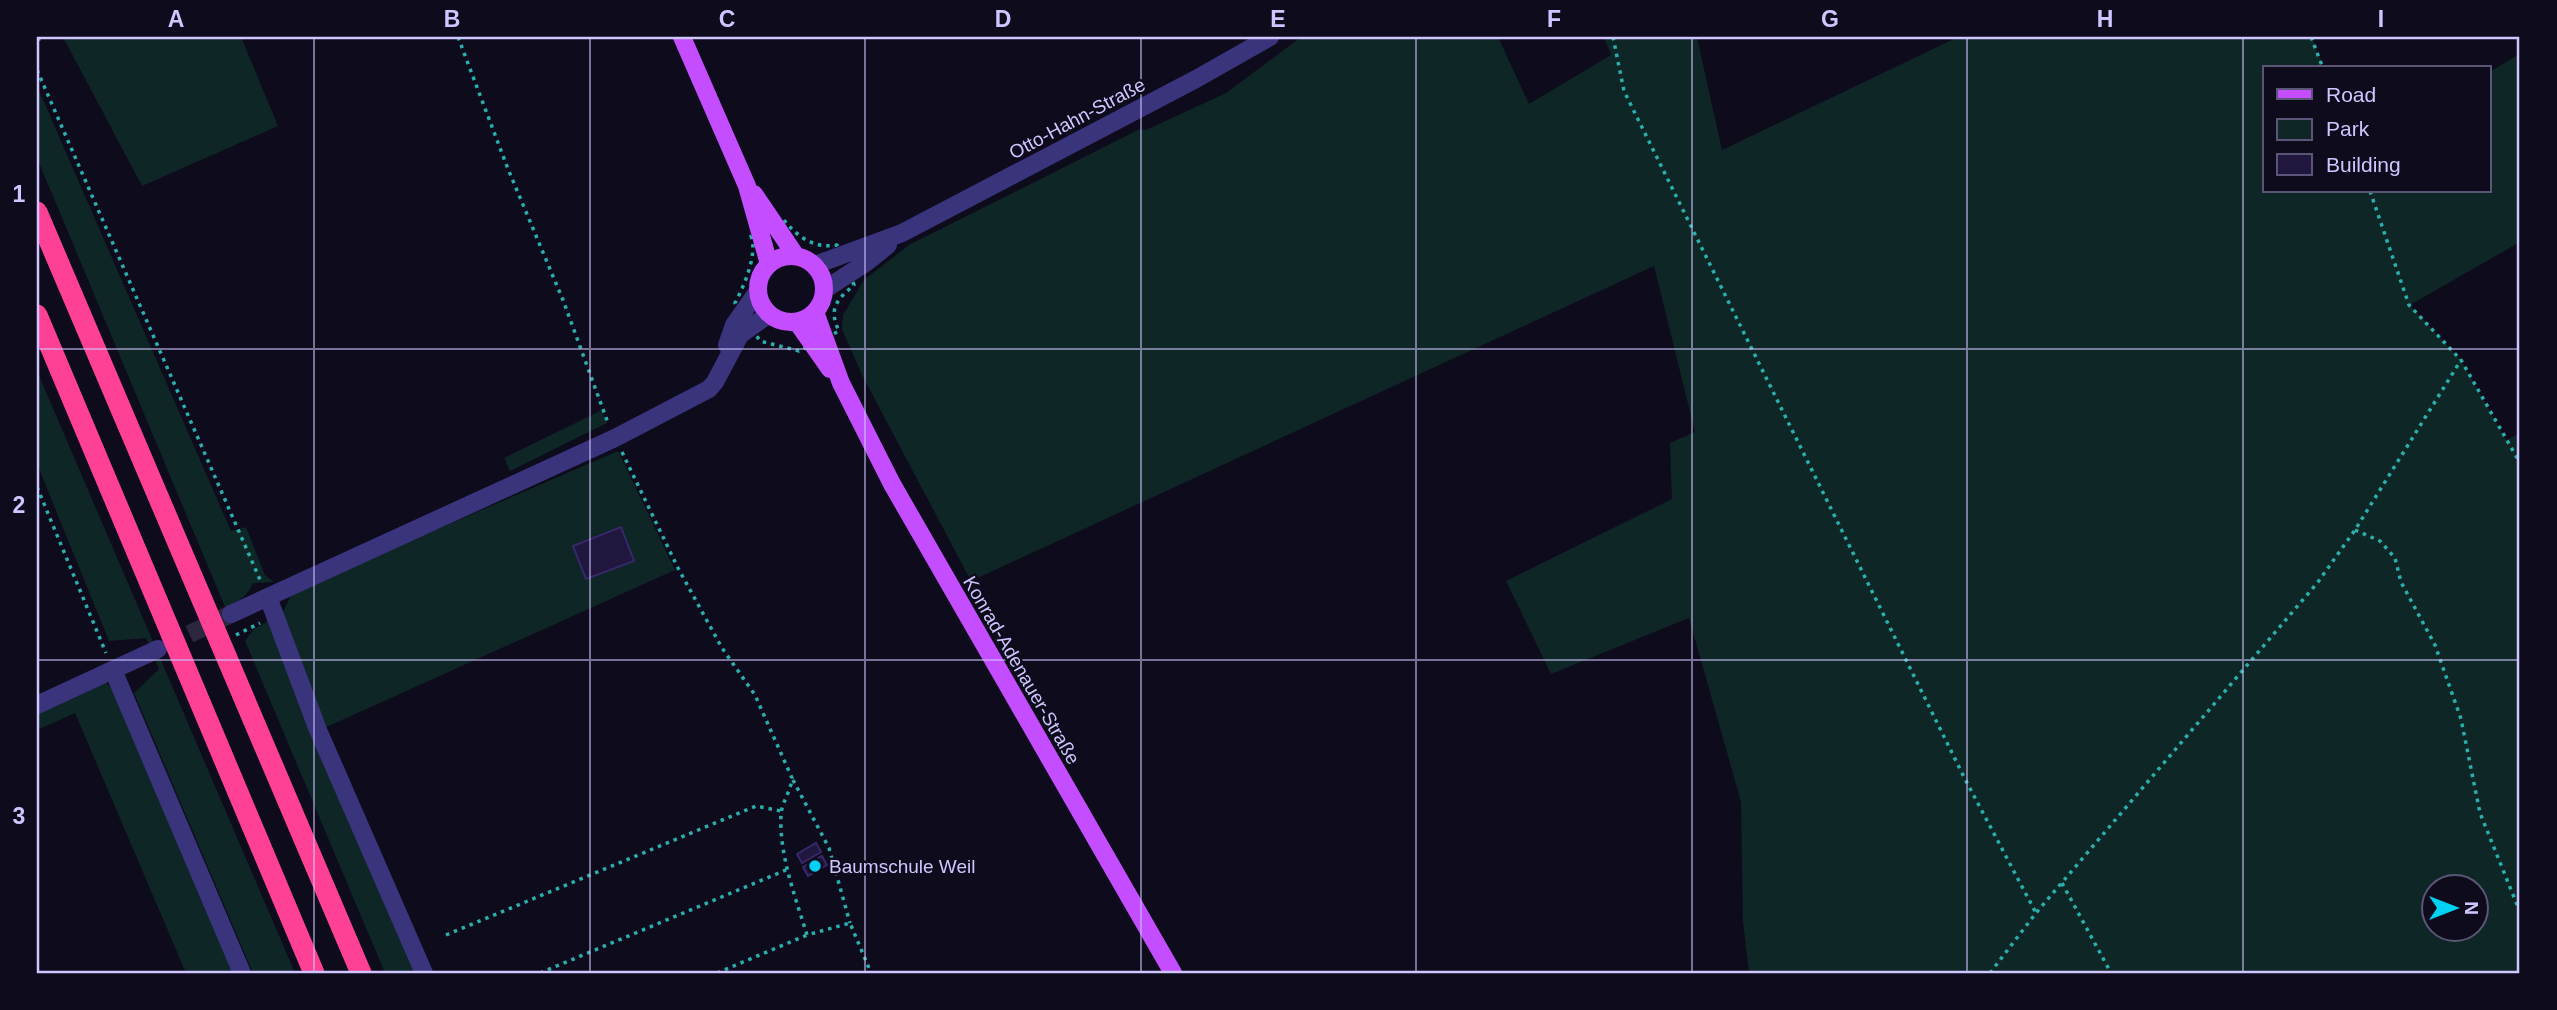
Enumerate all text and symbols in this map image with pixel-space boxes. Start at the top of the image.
text: A [168,6,184,32]
text: B [444,6,460,32]
text: C [719,6,735,32]
text: D [995,6,1011,32]
text: E [1270,6,1286,32]
text: F [1547,6,1561,32]
text: G [1821,6,1839,32]
text: H [2097,6,2113,32]
text: I [2378,6,2384,32]
legend [2263,66,2490,192]
street label: Otto-Hahn-Straße [1006,74,1149,163]
text: Road [2326,83,2376,106]
text: Park [2326,117,2370,140]
text: Building [2326,153,2401,176]
text: 1 [13,181,26,207]
text: 2 [13,492,25,518]
street label: Konrad-Adenauer-Straße [959,573,1084,768]
text: 3 [13,803,25,829]
place label: Baumschule Weil [829,856,975,877]
marker: Baumschule Weil [807,858,823,874]
north arrow [2420,874,2490,944]
text: N [2461,901,2482,915]

